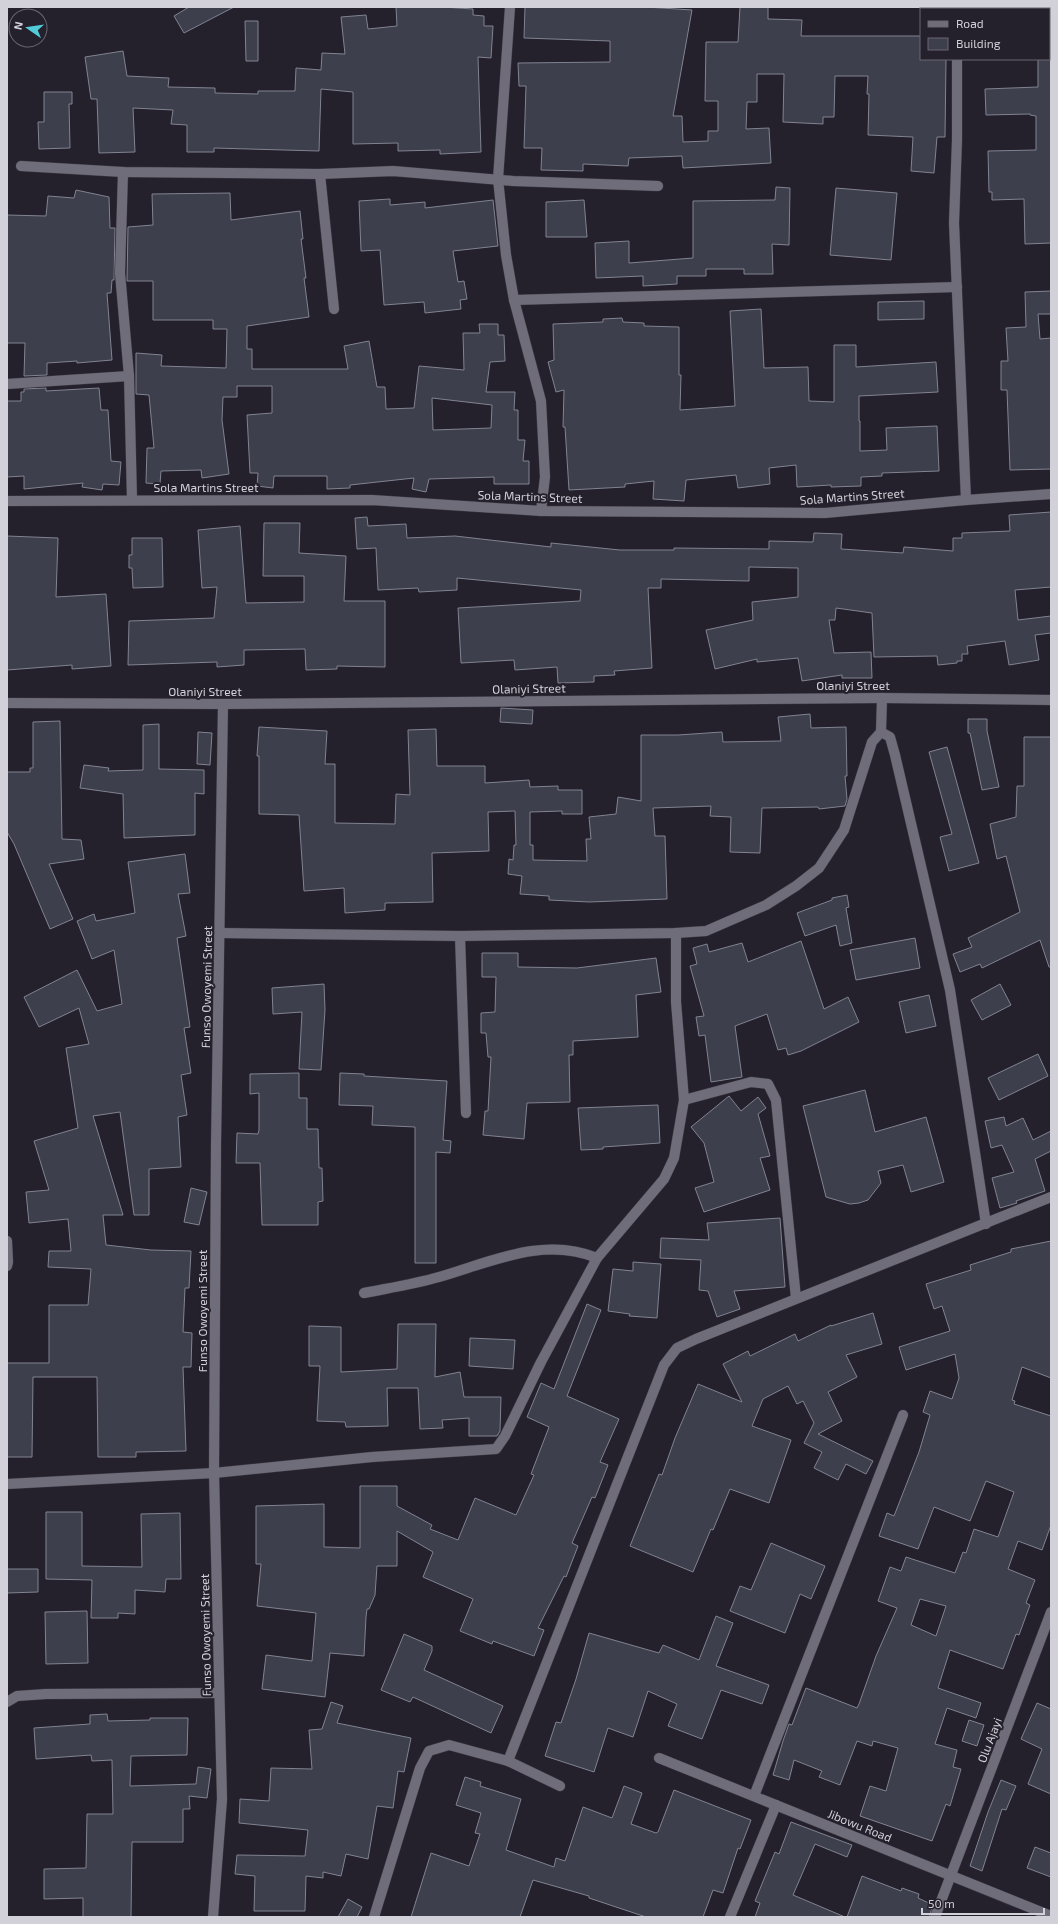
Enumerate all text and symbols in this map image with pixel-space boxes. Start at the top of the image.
north arrow [8,8,48,48]
legend [920,8,1050,60]
text: Road [956,16,984,30]
text: N [11,20,25,31]
text: Building [956,36,1001,50]
street label: Sola Martins Street [154,480,259,494]
street label: Sola Martins Street [799,485,905,507]
street label: Sola Martins Street [477,487,583,505]
street label: Olaniyi Street [816,678,890,692]
street label: Olaniyi Street [492,680,566,696]
street label: Olaniyi Street [168,684,242,698]
street label: Funso Owoyemi Street [198,925,214,1048]
street label: Funso Owoyemi Street [195,1249,209,1372]
street label: Funso Owoyemi Street [197,1573,213,1696]
street label: Olu Ajayi [974,1715,1005,1765]
street label: Jibowu Road [826,1806,894,1844]
scale bar [922,1890,1044,1916]
text: 50 m [928,1896,955,1910]

